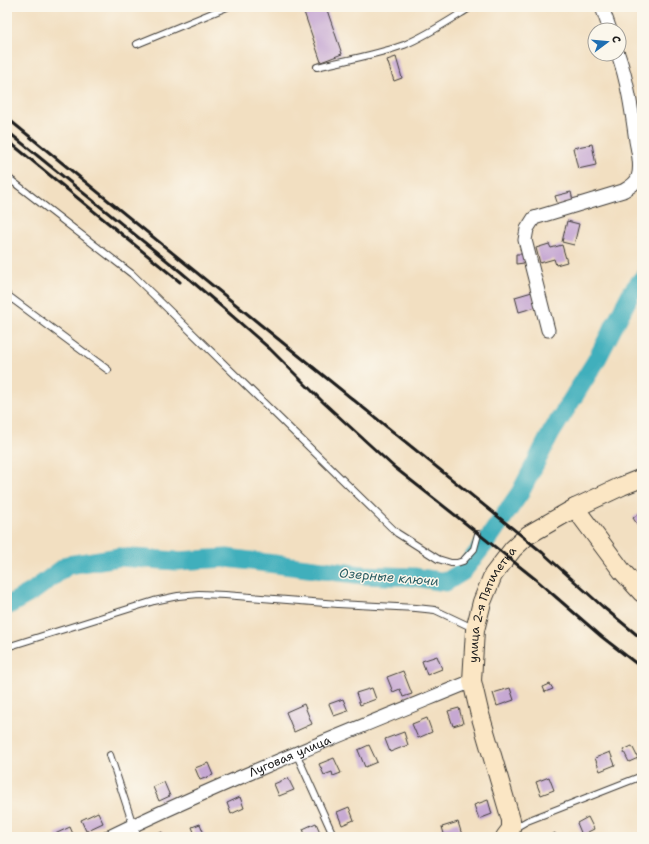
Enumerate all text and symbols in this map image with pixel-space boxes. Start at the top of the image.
north arrow [587,22,627,62]
text: С [608,34,624,45]
street label: улица 2-я Пятилетка [465,543,520,663]
water label: Озерные ключи [338,564,440,590]
street label: Луговая улица [246,732,334,781]

